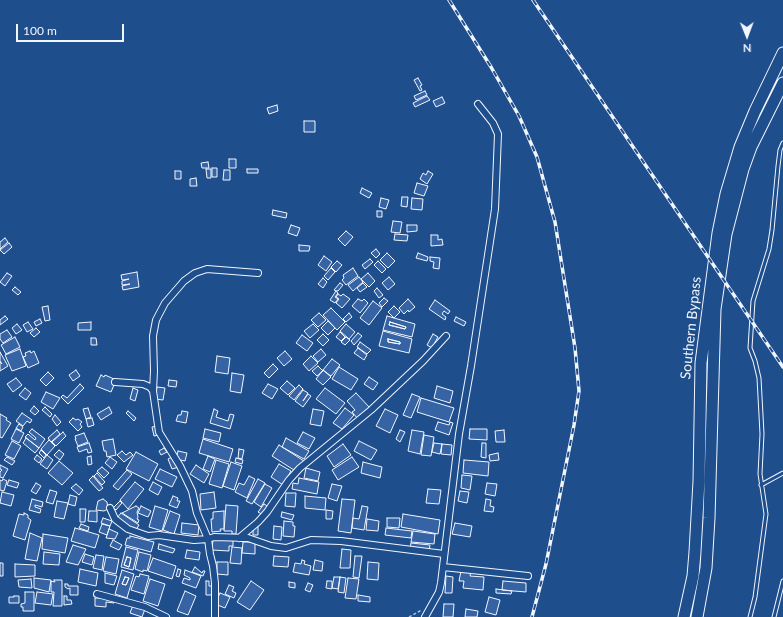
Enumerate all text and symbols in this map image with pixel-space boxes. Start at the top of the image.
scale bar [18,16,126,42]
north arrow [727,16,767,56]
text: 100 m [23,23,57,38]
text: N [743,42,752,55]
street label: Southern Bypass [677,276,705,380]

